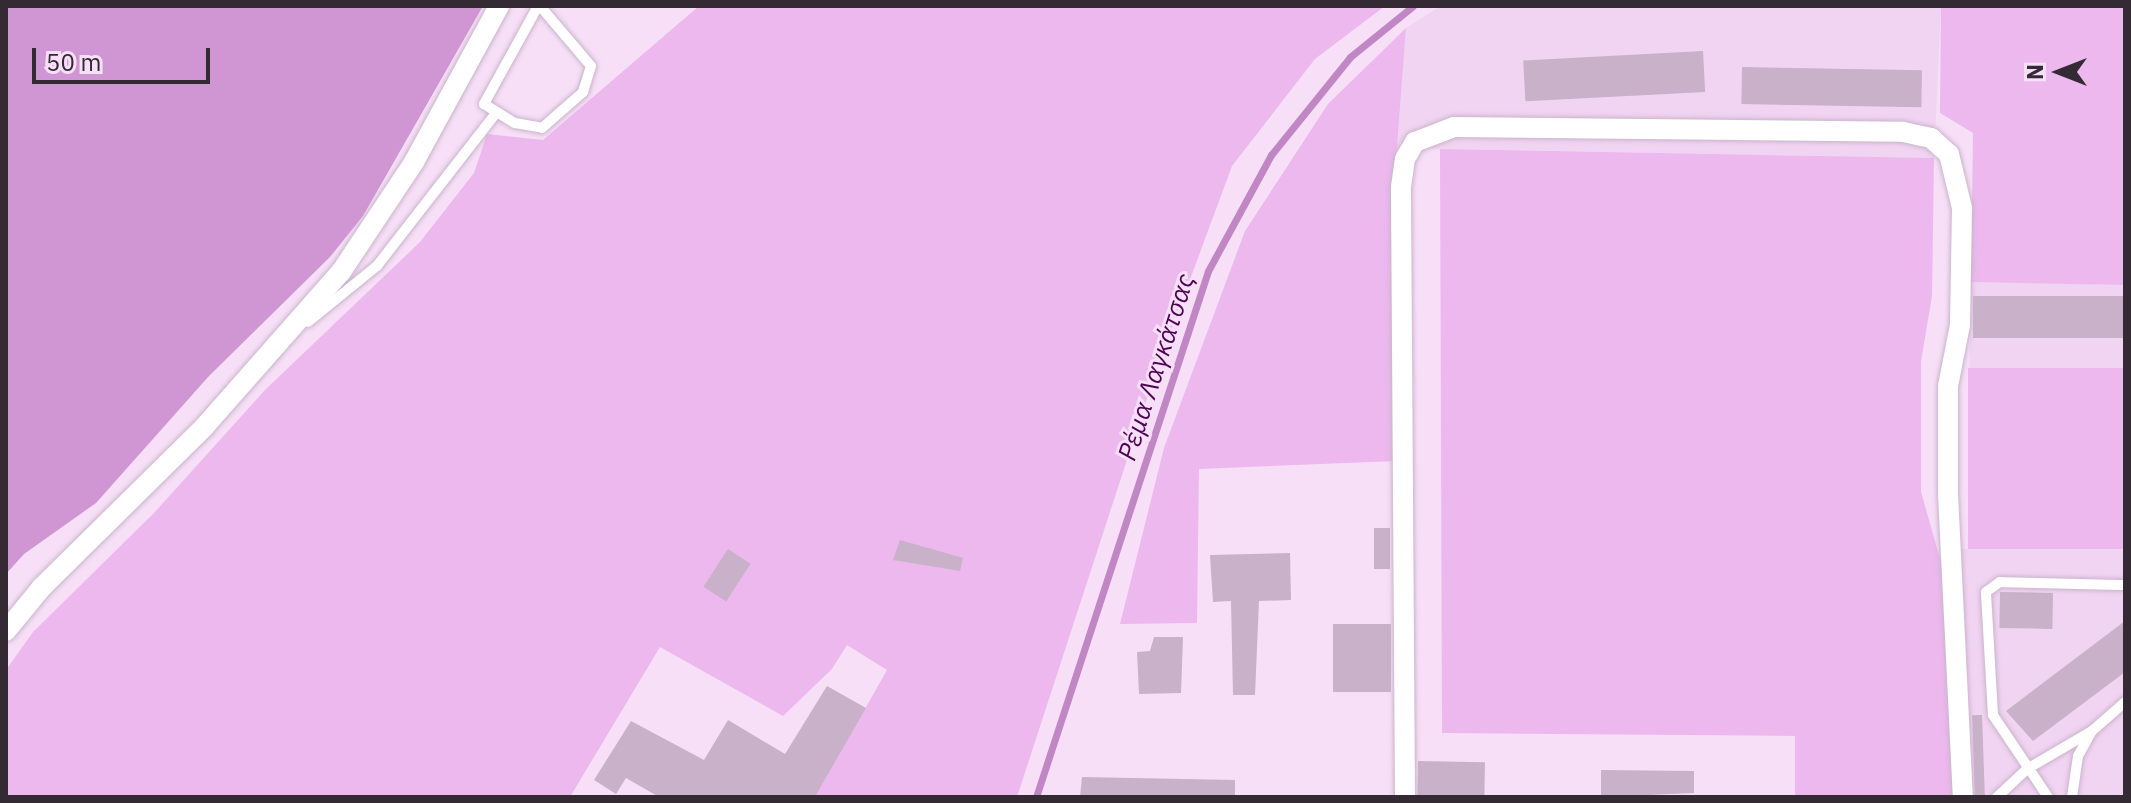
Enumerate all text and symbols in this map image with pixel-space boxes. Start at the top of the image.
scale bar [36,32,214,82]
north arrow [2019,32,2099,112]
text: 50 m [46,46,101,78]
text: N [2020,64,2049,80]
water label: Ρέμα Λαγκάτσας [1111,270,1201,464]

